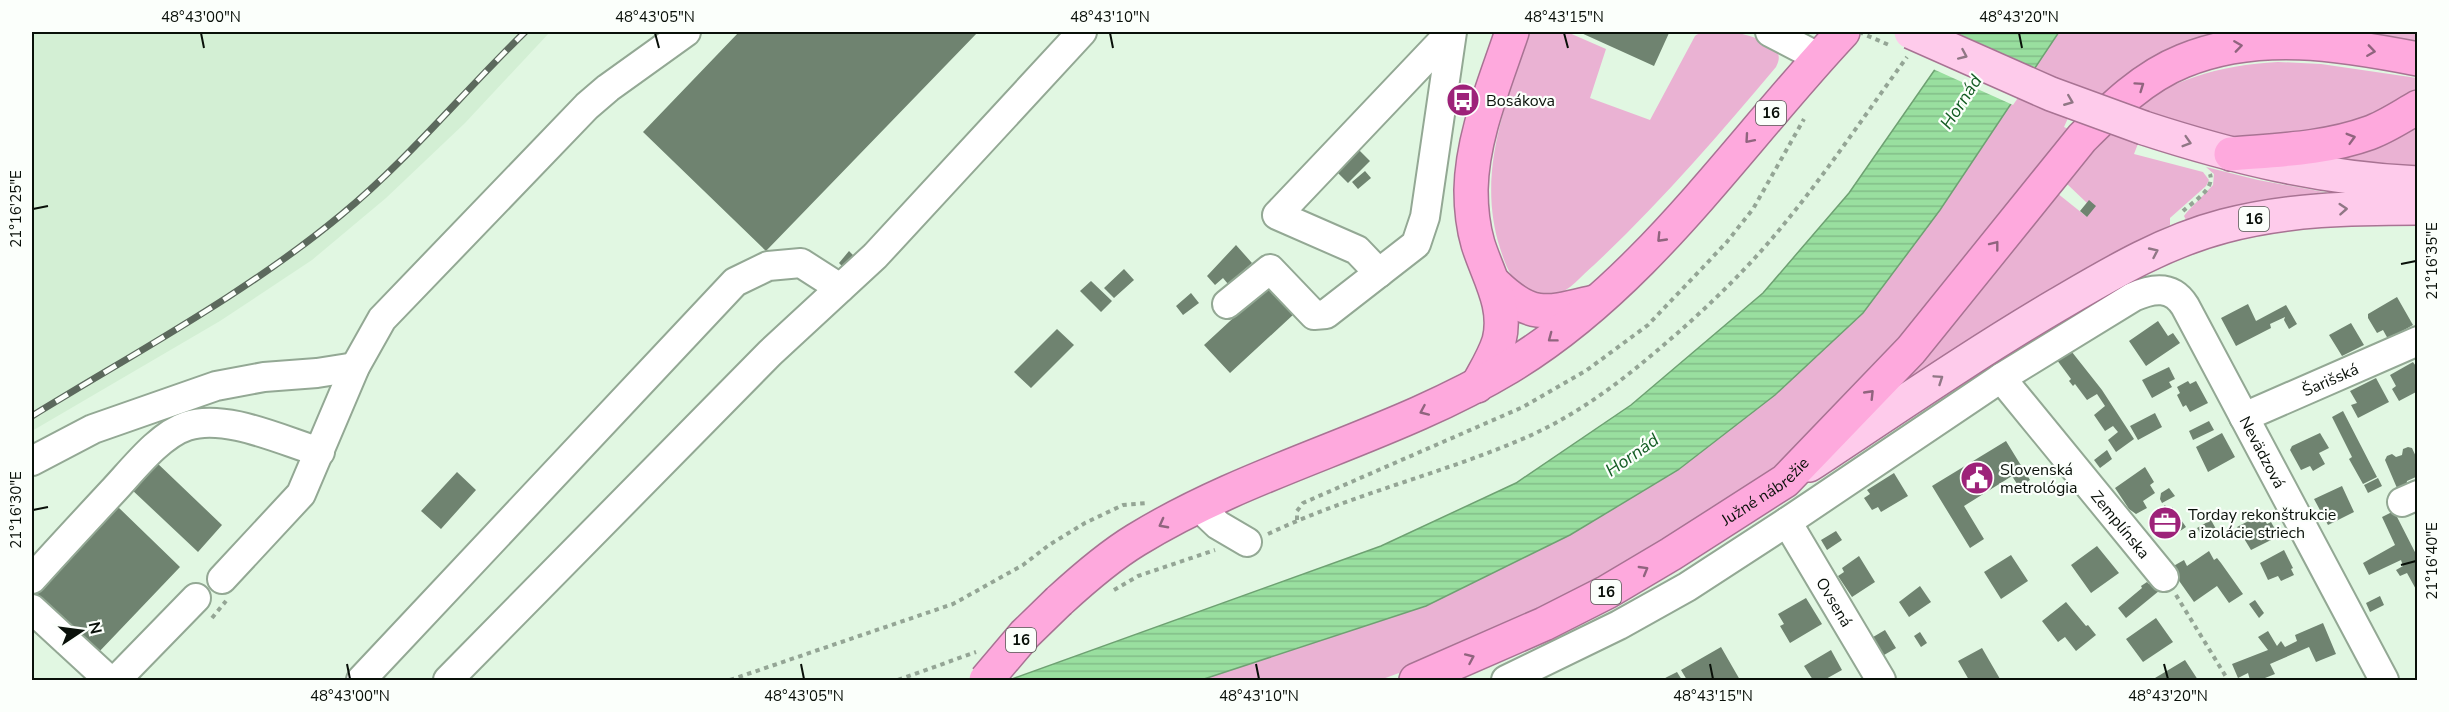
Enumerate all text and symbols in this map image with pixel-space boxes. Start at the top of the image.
text: 48°43'00"N [161,7,241,27]
text: 48°43'05"N [615,7,695,27]
text: 48°43'10"N [1070,7,1150,27]
text: 48°43'15"N [1524,7,1604,27]
text: 48°43'20"N [1979,7,2059,27]
one-way arrow [2233,41,2242,53]
one-way arrow [2366,44,2376,56]
one-way arrow [1957,48,1968,60]
water label: Hornád [1934,70,1988,134]
bus stop icon: Bosákova [1445,82,1481,118]
one-way arrow [2134,82,2145,93]
place label: Bosákova [1486,90,1555,112]
one-way arrow [2063,94,2074,106]
road number: 16 [1756,101,1786,125]
one-way arrow [1745,132,1756,143]
one-way arrow [2345,133,2356,145]
one-way arrow [2181,135,2192,147]
text: 21°16'25"E [6,170,26,248]
one-way arrow [2338,203,2347,216]
road number: 16 [2239,207,2269,231]
text: 21°16'35"E [2422,222,2442,300]
one-way arrow [1657,231,1668,242]
one-way arrow [1988,240,1999,251]
one-way arrow [2148,247,2159,259]
one-way arrow [1548,331,1559,342]
street label: Šarišská [2299,358,2362,402]
one-way arrow [1932,375,1943,386]
one-way arrow [1863,390,1874,401]
one-way arrow [1420,404,1431,416]
street label: Nevädzová [2234,413,2290,492]
water label: Hornád [1600,428,1664,482]
street label: Južné nábrežie [1716,453,1814,532]
place label: Slovenská metrológia [2000,459,2077,499]
public building icon: Slovenská metrológia [1959,460,1995,496]
text: 21°16'30"E [6,471,26,549]
street label: Zemplínska [2085,486,2155,564]
place label: Torday rekonštrukcie a izolácie striech [2188,504,2336,544]
office icon: Torday rekonštrukcie a izolácie striech [2147,505,2183,541]
one-way arrow [1159,517,1169,528]
text: 21°16'40"E [2422,522,2442,600]
one-way arrow [1638,566,1648,577]
street label: Ovsená [1810,574,1857,631]
road number: 16 [1591,580,1621,604]
north arrow [51,601,111,661]
text: N [83,620,107,636]
road number: 16 [1006,628,1036,652]
one-way arrow [1463,653,1474,665]
text: 48°43'00"N [310,686,390,706]
text: 48°43'05"N [764,686,844,706]
text: 48°43'10"N [1219,686,1299,706]
text: 48°43'15"N [1673,686,1753,706]
text: 48°43'20"N [2128,686,2208,706]

